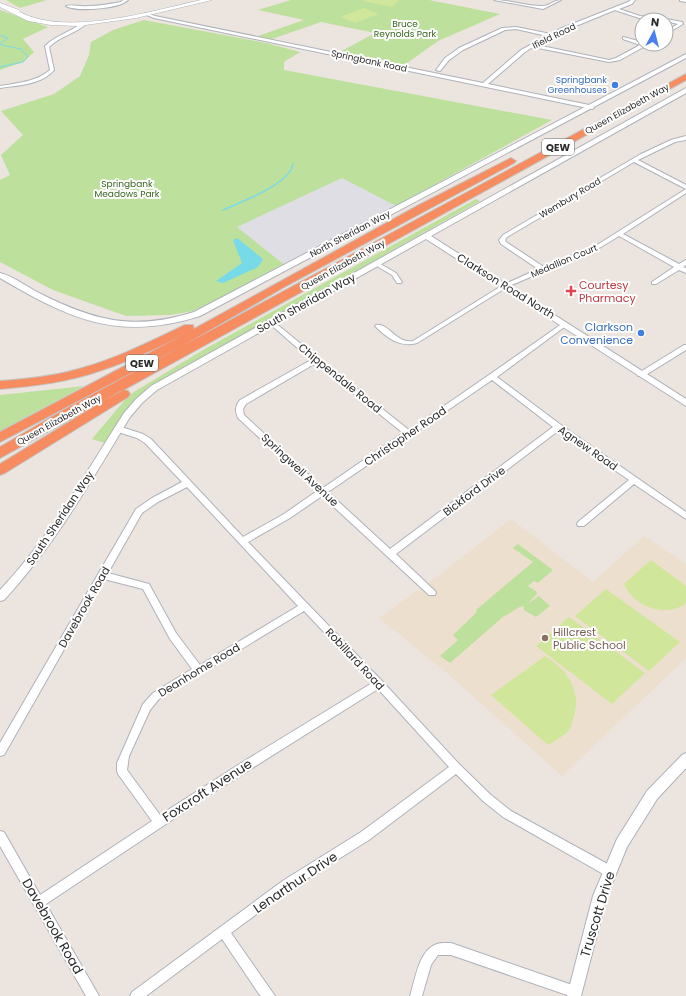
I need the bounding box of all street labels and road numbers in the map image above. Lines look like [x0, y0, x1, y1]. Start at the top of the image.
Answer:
street label: Ifield Road [530, 20, 578, 52]
street label: Springbank Road [330, 47, 408, 75]
street label: Queen Elizabeth Way [583, 81, 671, 137]
road number: QEW [542, 139, 574, 155]
street label: Wembury Road [537, 175, 603, 221]
street label: North Sheridan Way [308, 208, 392, 260]
street label: Queen Elizabeth Way [299, 237, 387, 293]
street label: Medallion Court [529, 242, 599, 280]
street label: Clarkson Road North [454, 249, 558, 323]
street label: South Sheridan Way [254, 269, 359, 337]
street label: Chippendale Road [295, 339, 385, 417]
road number: QEW [126, 355, 158, 371]
street label: Queen Elizabeth Way [15, 392, 103, 448]
street label: Christopher Road [361, 403, 449, 469]
street label: Agnew Road [555, 422, 621, 474]
street label: Springwell Avenue [258, 430, 342, 510]
street label: Bickford Drive [439, 462, 509, 520]
street label: South Sheridan Way [22, 467, 98, 568]
street label: Davebrook Road [54, 564, 114, 650]
street label: Robillard Road [322, 624, 388, 694]
street label: Deanhome Road [155, 639, 243, 701]
street label: Foxcroft Avenue [159, 754, 256, 827]
street label: Lenarthur Drive [249, 847, 341, 918]
street label: Truscott Drive [575, 869, 620, 959]
street label: Davebrook Road [17, 875, 88, 978]

